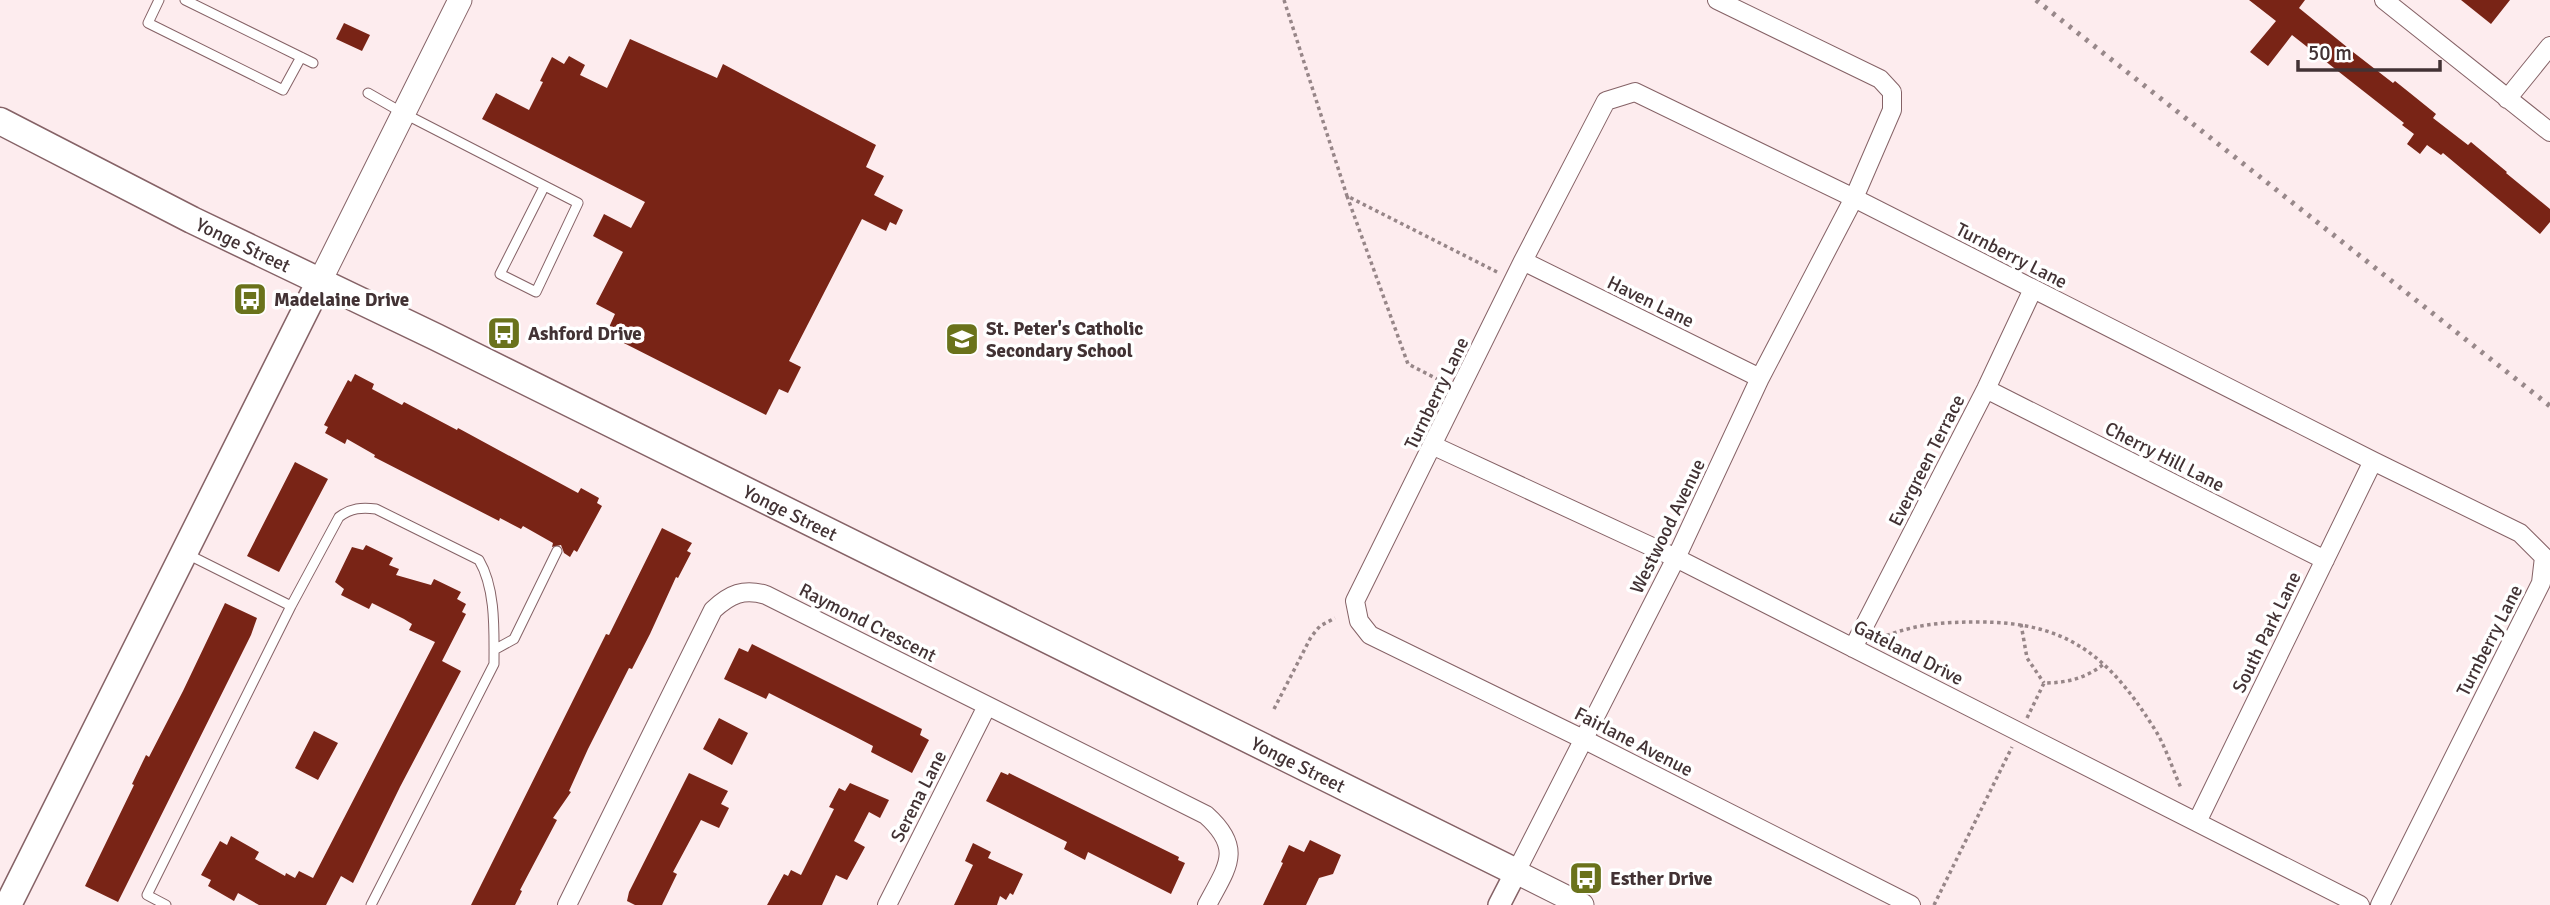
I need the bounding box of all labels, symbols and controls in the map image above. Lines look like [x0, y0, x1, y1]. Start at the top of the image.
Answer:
scale bar [2298, 28, 2440, 72]
text: 50 m [2308, 40, 2352, 66]
street label: Yonge Street [192, 213, 294, 279]
street label: Turnberry Lane [1952, 218, 2071, 294]
street label: Haven Lane [1603, 271, 1698, 333]
bus stop icon: Madelaine Drive [231, 280, 269, 318]
place label: Madelaine Drive [274, 288, 409, 312]
bus stop icon: Ashford Drive [485, 314, 523, 352]
place label: St. Peter's Catholic Secondary School [986, 317, 1143, 363]
school or university icon: St. Peter's Catholic Secondary School [943, 320, 981, 358]
place label: Ashford Drive [528, 322, 642, 346]
street label: Turnberry Lane [1399, 333, 1474, 453]
street label: Evergreen Terrace [1883, 391, 1970, 530]
street label: Cherry Hill Lane [2101, 416, 2228, 497]
street label: Westwood Avenue [1625, 455, 1711, 598]
street label: Yonge Street [739, 480, 841, 547]
street label: South Park Lane [2227, 568, 2307, 697]
street label: Raymond Crescent [795, 578, 940, 668]
street label: Turnberry Lane [2452, 581, 2528, 700]
street label: Gateland Drive [1850, 615, 1967, 691]
street label: Fairlane Avenue [1570, 702, 1697, 782]
street label: Yonge Street [1247, 732, 1349, 799]
street label: Serena Lane [886, 747, 952, 846]
bus stop icon: Esther Drive [1567, 859, 1605, 897]
place label: Esther Drive [1610, 867, 1712, 891]

